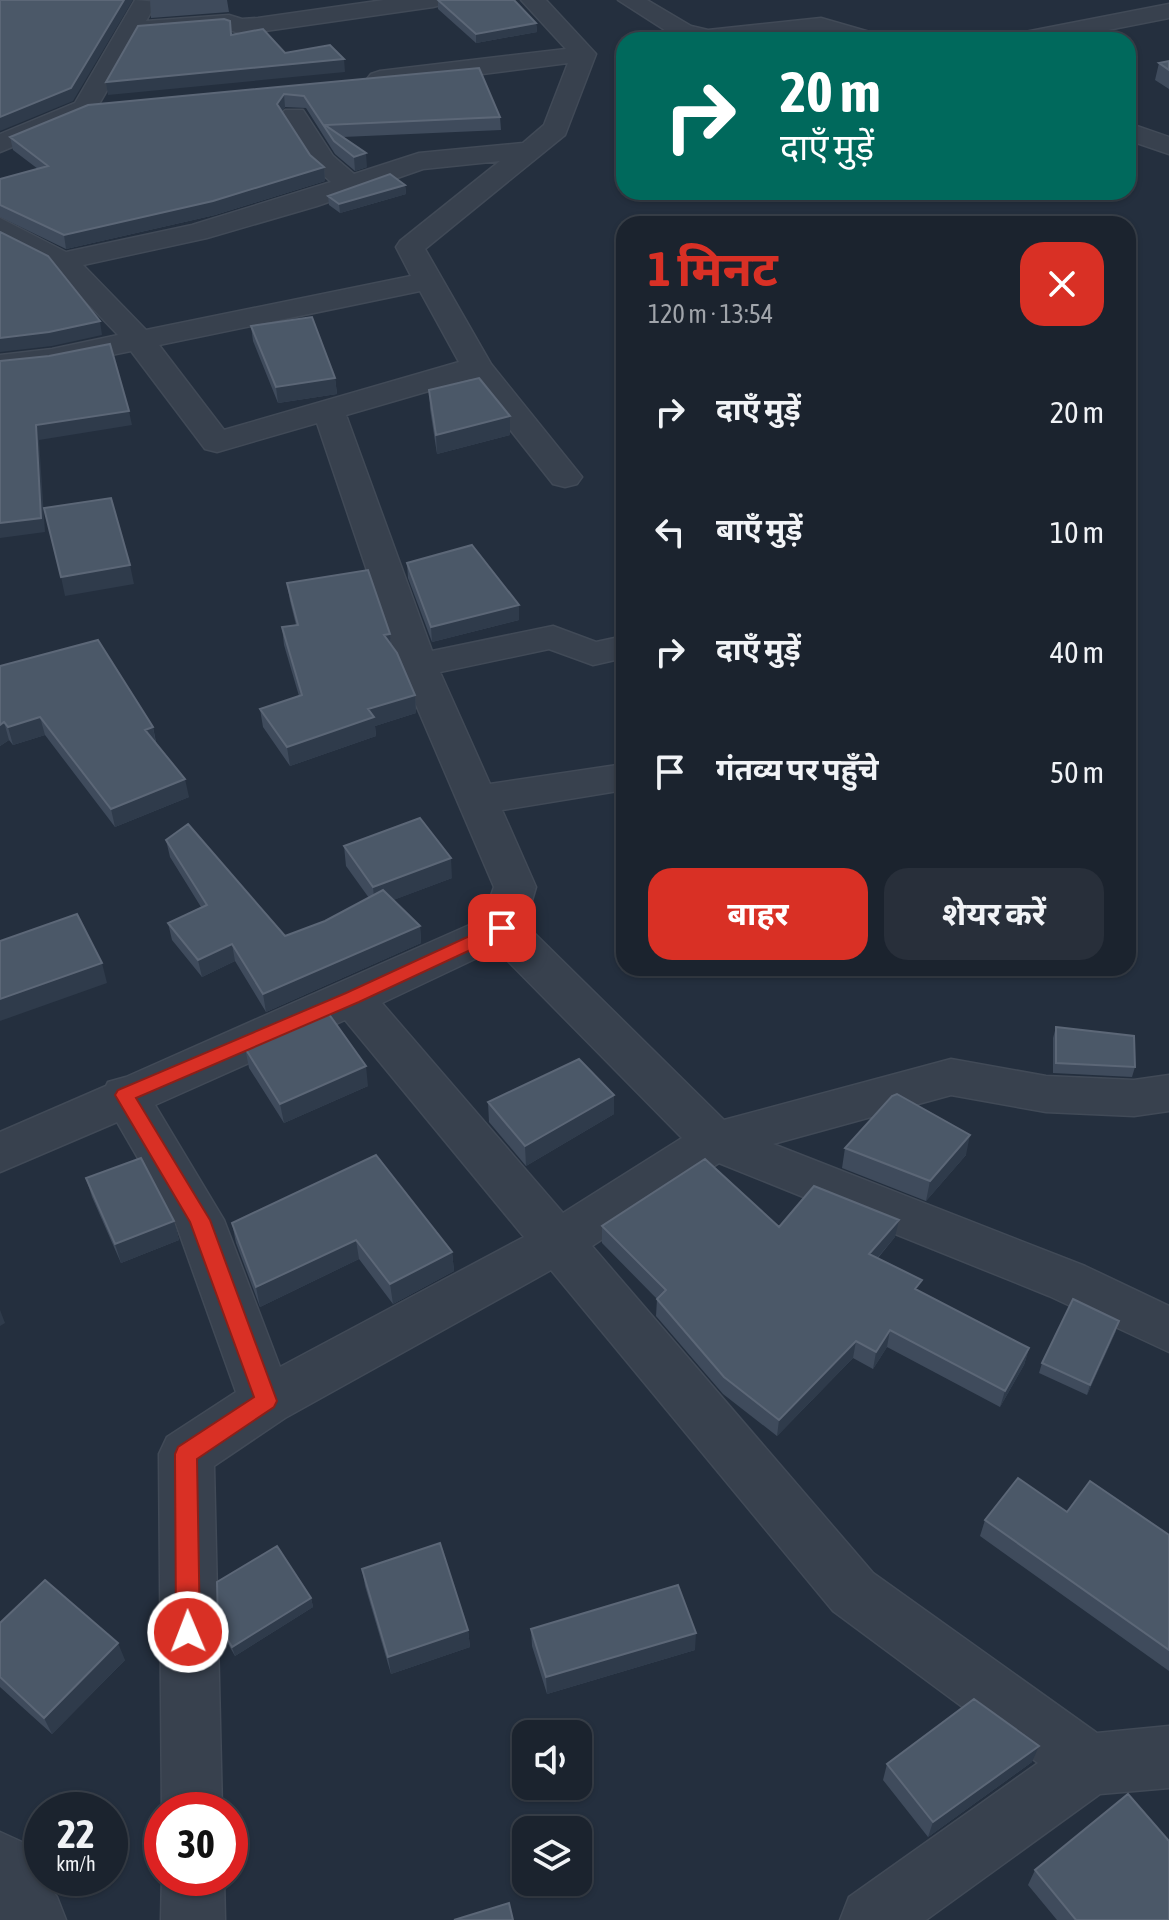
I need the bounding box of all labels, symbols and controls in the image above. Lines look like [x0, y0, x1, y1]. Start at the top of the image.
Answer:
text: 20 m [780, 60, 881, 124]
icon: right [648, 64, 752, 168]
text: दाएँ मुड़ें [780, 126, 874, 168]
text: 1 मिनट [648, 241, 778, 296]
button: close [1020, 242, 1104, 326]
text: 120 m · 13:54 [648, 299, 773, 329]
icon: right [648, 390, 692, 434]
text: दाएँ मुड़ें [716, 392, 801, 426]
text: 20 m [1050, 395, 1104, 429]
icon: left [648, 510, 692, 554]
text: बाएँ मुड़ें [716, 512, 802, 546]
text: 10 m [1050, 515, 1104, 549]
icon: right [648, 630, 692, 674]
text: दाएँ मुड़ें [716, 632, 801, 666]
text: 40 m [1050, 635, 1104, 669]
icon: arrive [648, 750, 692, 794]
text: गंतव्य पर पहुँचे [716, 752, 878, 786]
text: 50 m [1050, 755, 1104, 789]
button: बाहर [648, 868, 868, 960]
button: शेयर करें [884, 868, 1104, 960]
pin [468, 894, 536, 962]
icon: arrive [480, 906, 524, 950]
position arrow [146, 1590, 230, 1674]
map controls [512, 1720, 592, 1896]
button: sound [512, 1720, 592, 1800]
speed limit sign: 30 [144, 1792, 248, 1896]
text: 22 [57, 1811, 95, 1856]
button: layers [512, 1816, 592, 1896]
text: km/h [56, 1852, 96, 1875]

